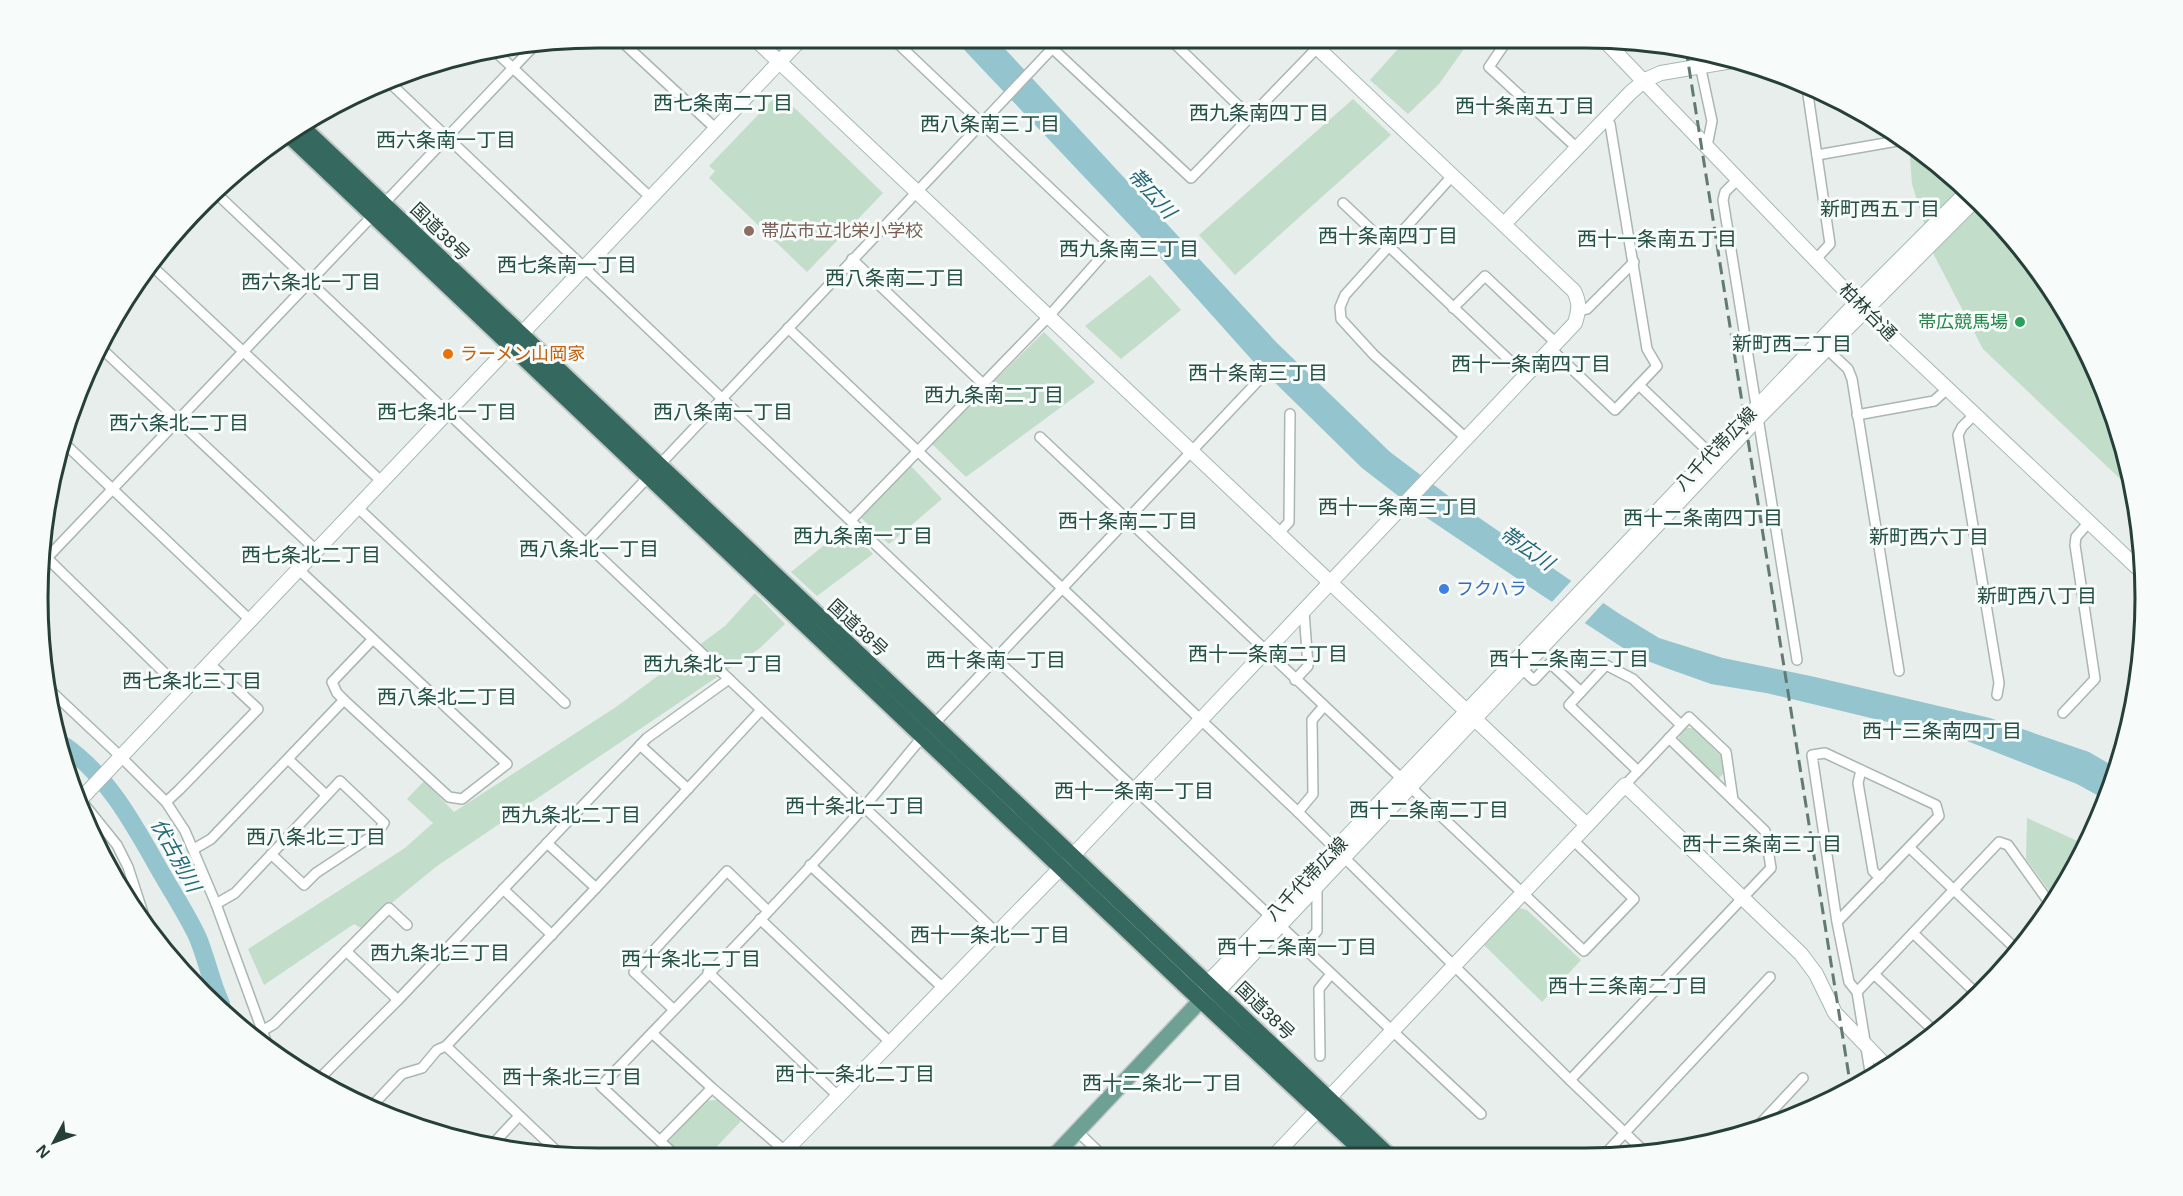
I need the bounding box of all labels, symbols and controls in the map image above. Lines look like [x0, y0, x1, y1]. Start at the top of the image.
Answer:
district label: 西七条南二丁目 [653, 92, 793, 114]
district label: 西十条南五丁目 [1455, 95, 1595, 117]
district label: 西九条南四丁目 [1189, 102, 1329, 124]
district label: 西八条南三丁目 [920, 113, 1060, 135]
district label: 西六条南一丁目 [376, 129, 516, 151]
water label: 帯広川 [1124, 163, 1182, 224]
district label: 新町西五丁目 [1820, 198, 1940, 220]
street label: 国道38号 [406, 199, 474, 265]
place label: 帯広市立北栄小学校 [761, 221, 923, 241]
marker: 帯広市立北栄小学校 [742, 224, 756, 238]
district label: 西十条南四丁目 [1318, 225, 1458, 247]
district label: 西十一条南五丁目 [1577, 228, 1737, 250]
district label: 西九条南三丁目 [1059, 238, 1199, 260]
district label: 西七条南一丁目 [497, 254, 637, 276]
district label: 西八条南二丁目 [825, 267, 965, 289]
district label: 西六条北一丁目 [241, 271, 381, 293]
street label: 柏林台通 [1835, 279, 1901, 345]
place label: 帯広競馬場 [1918, 312, 2008, 332]
marker: 帯広競馬場 [2013, 315, 2027, 329]
district label: 新町西二丁目 [1732, 333, 1852, 355]
place label: ラーメン山岡家 [460, 344, 585, 364]
marker: ラーメン山岡家 [441, 347, 455, 361]
district label: 西十一条南四丁目 [1451, 353, 1611, 375]
district label: 西十条南三丁目 [1188, 362, 1328, 384]
district label: 西九条南二丁目 [924, 384, 1064, 406]
district label: 西七条北一丁目 [377, 401, 517, 423]
district label: 西八条南一丁目 [653, 401, 793, 423]
street label: 八千代帯広線 [1671, 403, 1761, 495]
district label: 西六条北二丁目 [109, 412, 249, 434]
district label: 西十一条南三丁目 [1318, 496, 1478, 518]
district label: 西十二条南四丁目 [1623, 507, 1783, 529]
district label: 西十条南二丁目 [1058, 510, 1198, 532]
water label: 帯広川 [1496, 522, 1560, 575]
district label: 西九条南一丁目 [793, 525, 933, 547]
district label: 新町西六丁目 [1869, 526, 1989, 548]
district label: 西八条北一丁目 [519, 538, 659, 560]
district label: 西七条北二丁目 [241, 544, 381, 566]
place label: フクハラ [1456, 579, 1527, 599]
marker: フクハラ [1437, 582, 1451, 596]
district label: 新町西八丁目 [1977, 585, 2097, 607]
street label: 国道38号 [824, 595, 892, 661]
district label: 西十一条南二丁目 [1188, 643, 1348, 665]
district label: 西十二条南三丁目 [1489, 648, 1649, 670]
district label: 西十条南一丁目 [926, 649, 1066, 671]
district label: 西九条北一丁目 [643, 653, 783, 675]
district label: 西七条北三丁目 [122, 670, 262, 692]
district label: 西八条北二丁目 [377, 686, 517, 708]
district label: 西十三条南四丁目 [1862, 720, 2022, 742]
district label: 西十一条南一丁目 [1054, 780, 1214, 802]
district label: 西十条北一丁目 [785, 795, 925, 817]
district label: 西十二条南二丁目 [1349, 799, 1509, 821]
district label: 西九条北二丁目 [501, 804, 641, 826]
water label: 伏古別川 [147, 815, 206, 897]
district label: 西八条北三丁目 [246, 826, 386, 848]
street label: 八千代帯広線 [1262, 833, 1352, 925]
district label: 西十三条南三丁目 [1682, 833, 1842, 855]
district label: 西十一条北一丁目 [910, 924, 1070, 946]
district label: 西十二条南一丁目 [1217, 936, 1377, 958]
district label: 西九条北三丁目 [370, 942, 510, 964]
district label: 西十条北二丁目 [621, 948, 761, 970]
district label: 西十三条南二丁目 [1548, 975, 1708, 997]
street label: 国道38号 [1231, 978, 1299, 1044]
district label: 西十一条北二丁目 [775, 1063, 935, 1085]
district label: 西十条北三丁目 [502, 1066, 642, 1088]
district label: 西十二条北一丁目 [1082, 1072, 1242, 1094]
north arrow [24, 1112, 84, 1172]
text: N [33, 1142, 53, 1161]

